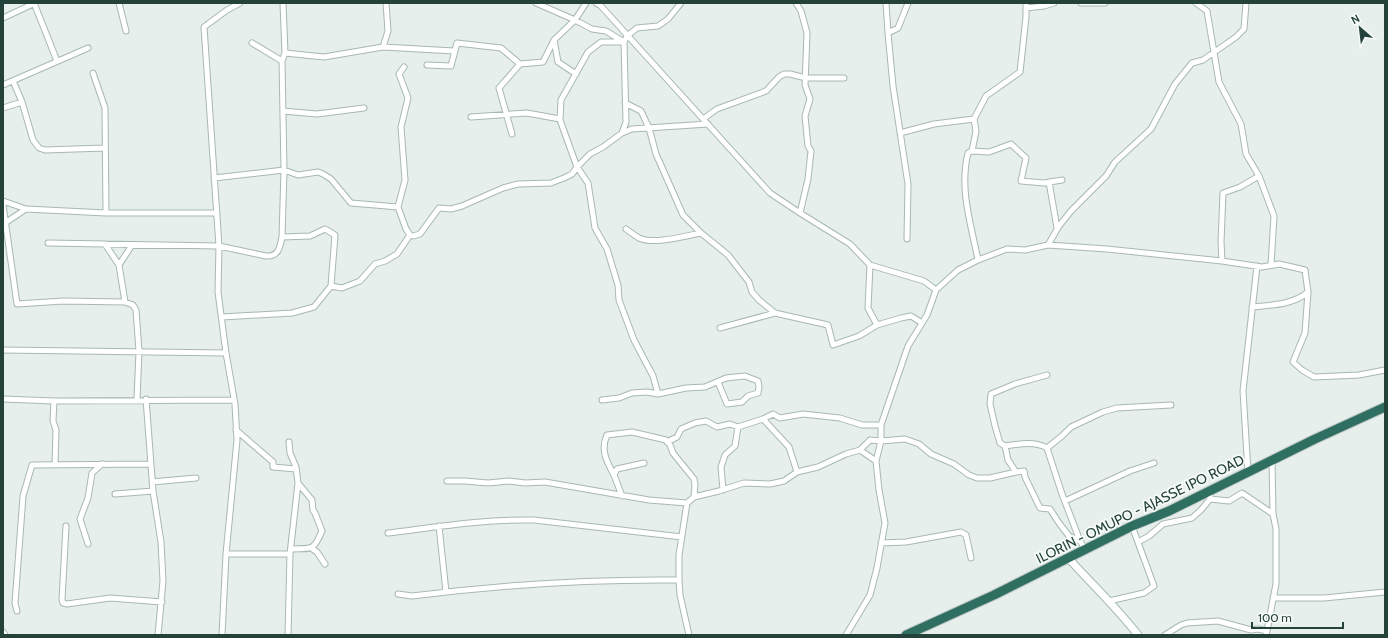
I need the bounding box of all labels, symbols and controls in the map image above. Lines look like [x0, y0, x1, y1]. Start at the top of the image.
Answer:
north arrow [1340, 8, 1380, 48]
text: N [1349, 11, 1362, 27]
street label: ILORIN - OMUPO - AJASSE IPO ROAD [1033, 451, 1247, 567]
scale bar [1252, 604, 1343, 630]
text: 100 m [1258, 610, 1292, 625]

